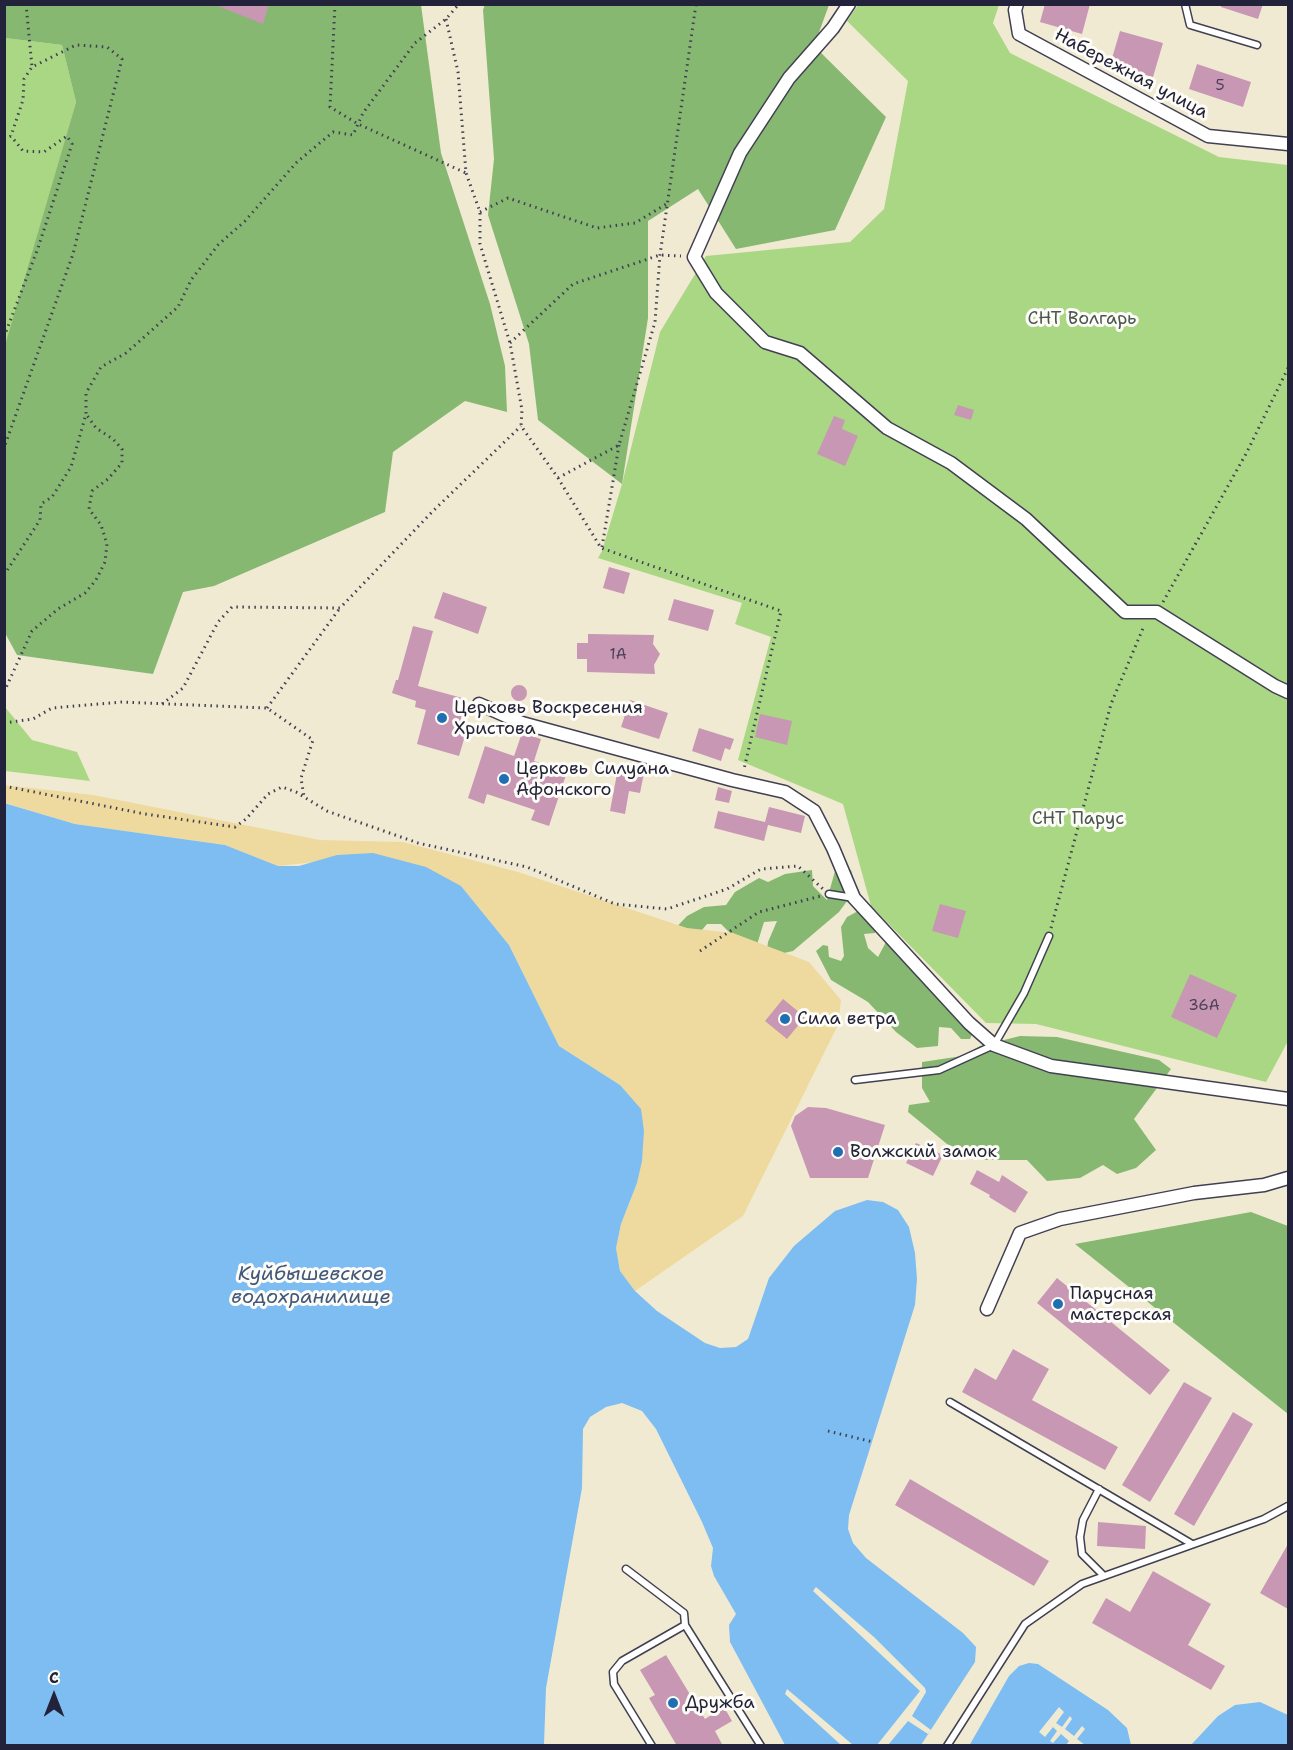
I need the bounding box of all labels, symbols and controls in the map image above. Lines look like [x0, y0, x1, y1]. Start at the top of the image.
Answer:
street label: Набережная улица [1051, 24, 1211, 124]
house number: 5 [1215, 77, 1225, 95]
park label: СНТ Волгарь [1027, 308, 1137, 330]
house number: 1А [609, 646, 627, 664]
place label: Церковь Воскресения Христова [454, 697, 643, 740]
marker: Церковь Воскресения Христова [435, 711, 449, 725]
place label: Церковь Силуана Афонского [516, 758, 669, 800]
marker: Церковь Силуана Афонского [497, 772, 511, 786]
park label: СНТ Парус [1032, 808, 1124, 830]
house number: 36А [1188, 997, 1220, 1015]
place label: Сила ветра [797, 1008, 897, 1030]
marker: Сила ветра [778, 1012, 792, 1026]
place label: Волжский замок [850, 1141, 997, 1163]
marker: Волжский замок [831, 1145, 845, 1159]
water label: Куйбышевское водохранилище [231, 1263, 391, 1310]
place label: Парусная мастерская [1070, 1283, 1172, 1326]
marker: Парусная мастерская [1051, 1297, 1065, 1311]
north arrow [24, 1666, 84, 1726]
text: С [49, 1667, 59, 1688]
place label: Дружба [685, 1692, 755, 1714]
marker: Дружба [666, 1696, 680, 1710]

